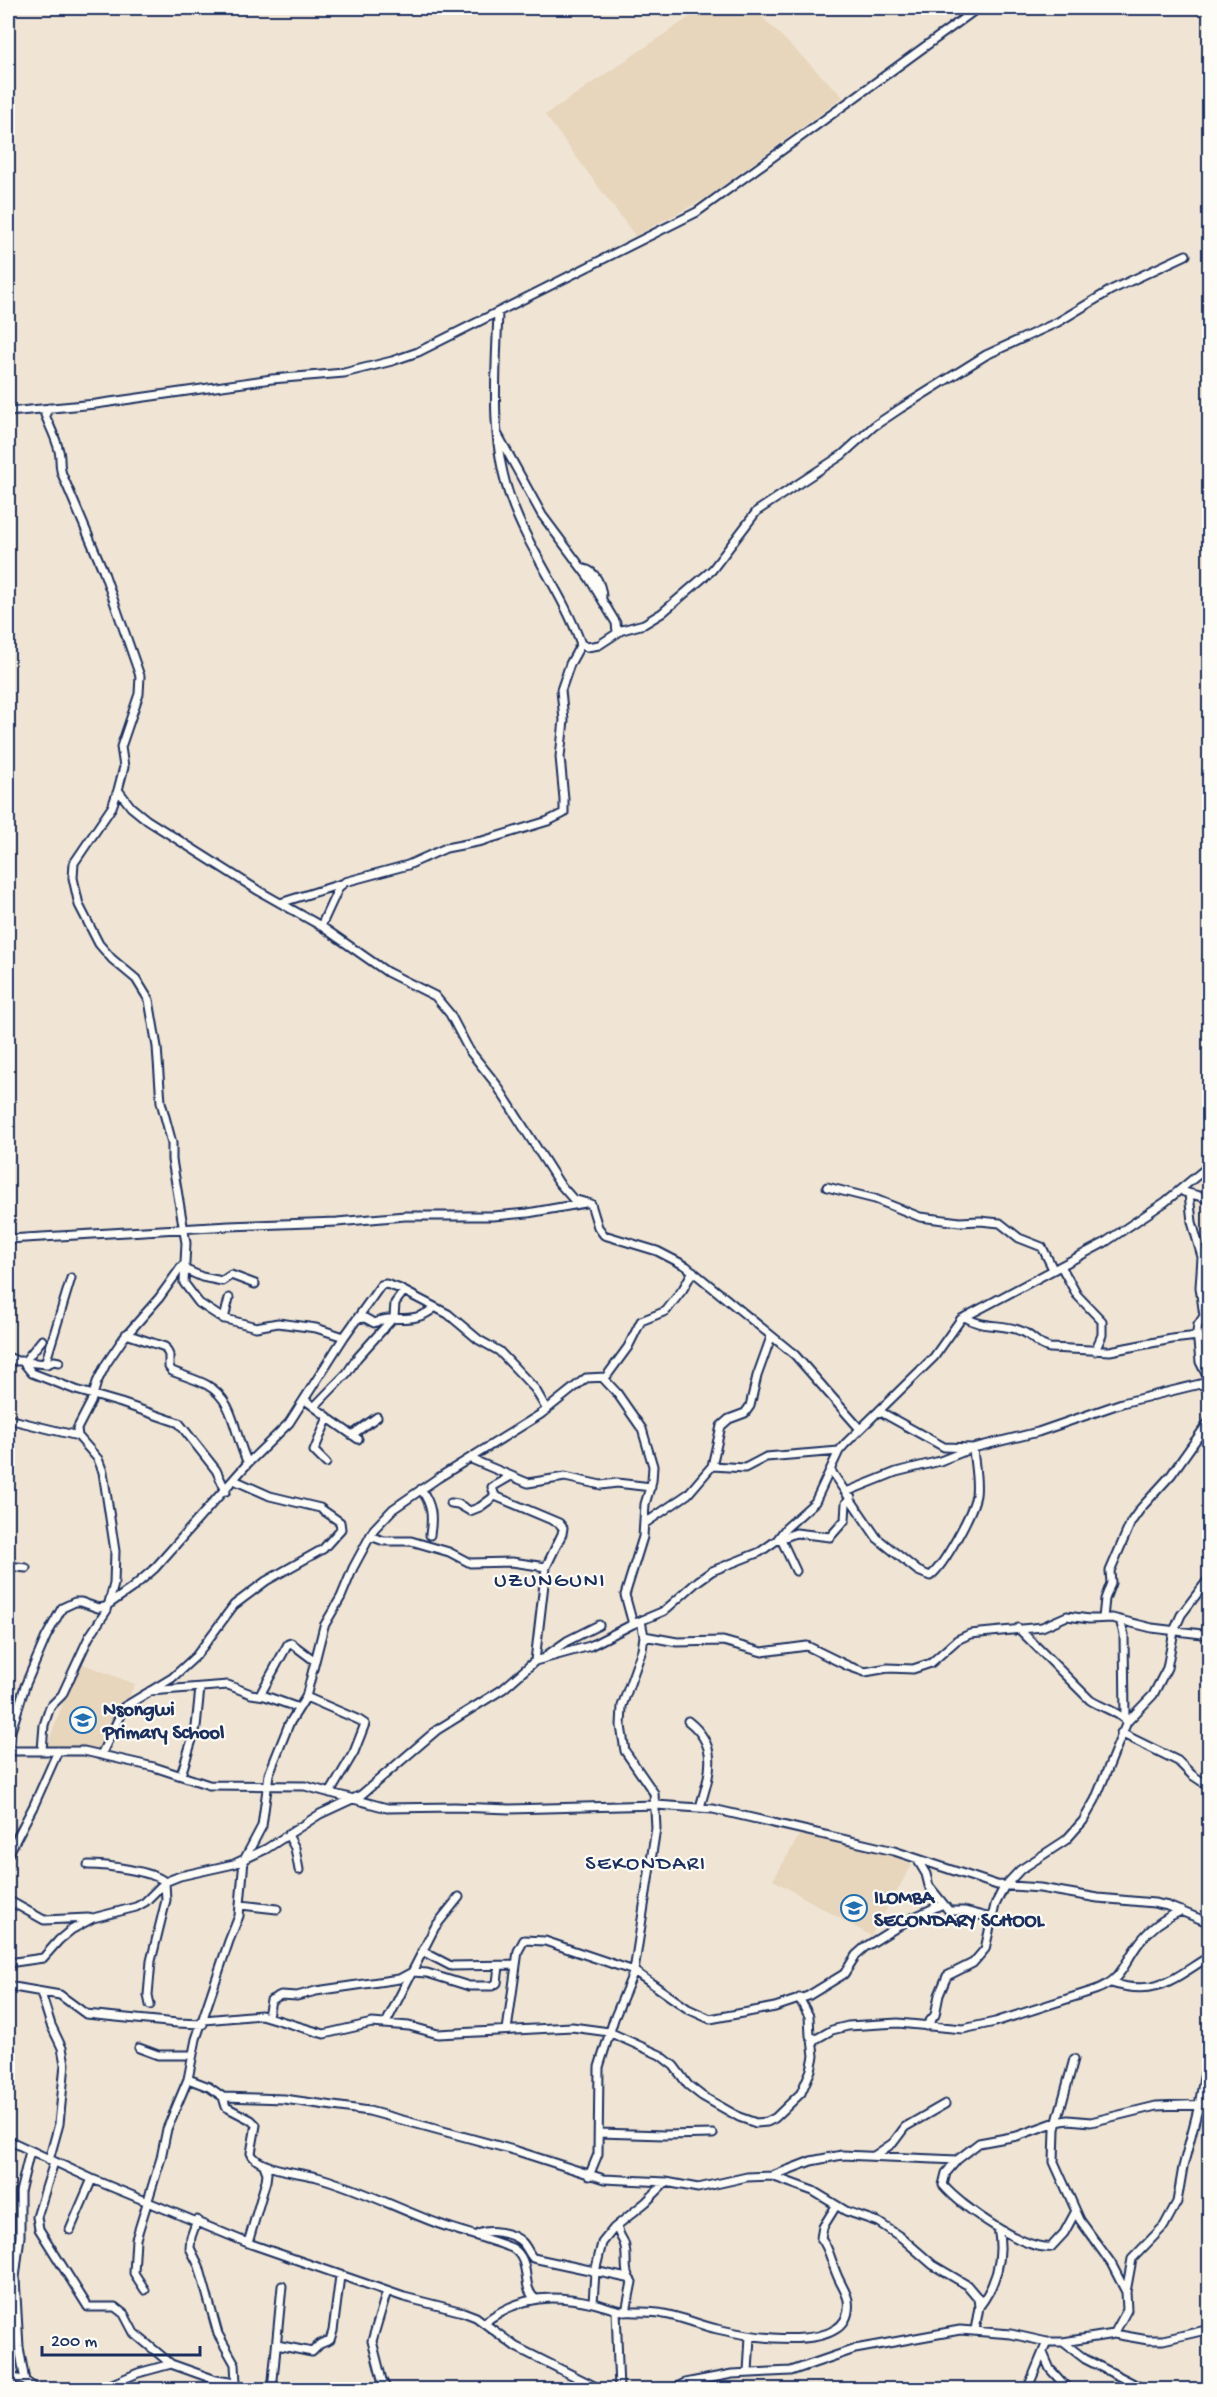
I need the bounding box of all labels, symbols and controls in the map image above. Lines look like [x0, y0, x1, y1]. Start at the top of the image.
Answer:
district label: UZUNGUNI [494, 1569, 606, 1595]
place label: Nsongwi Primary School [102, 1700, 225, 1746]
school or university icon: Nsongwi Primary School [68, 1705, 98, 1735]
district label: SEKONDARI [585, 1852, 707, 1878]
place label: ILOMBA SECONDARY SCHOOL [874, 1888, 1046, 1934]
school or university icon: ILOMBA SECONDARY SCHOOL [839, 1893, 869, 1923]
scale bar [42, 2319, 200, 2357]
text: 200 m [51, 2332, 98, 2353]

